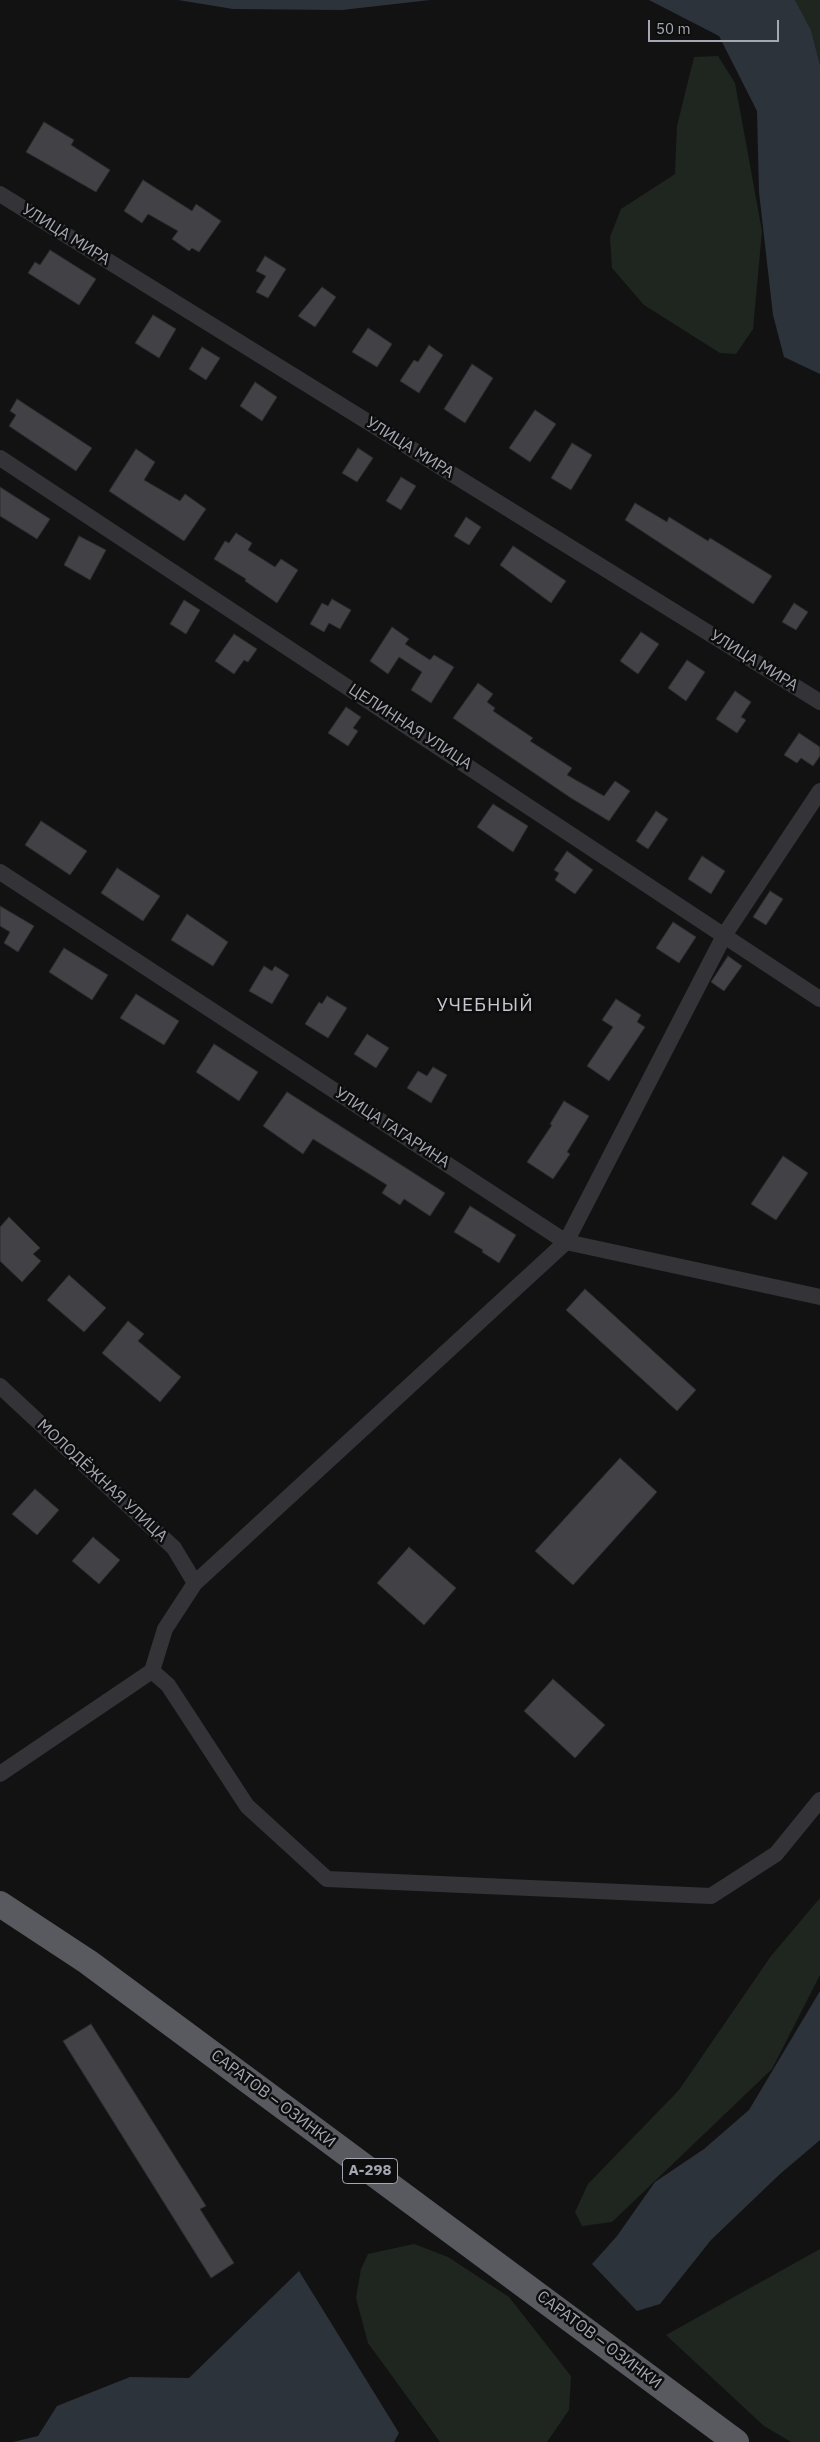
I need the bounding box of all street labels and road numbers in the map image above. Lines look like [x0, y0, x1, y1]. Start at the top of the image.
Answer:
street label: УЛИЦА МИРА [18, 200, 114, 270]
street label: УЛИЦА МИРА [362, 413, 458, 483]
street label: УЛИЦА МИРА [706, 626, 802, 696]
street label: ЦЕЛИННАЯ УЛИЦА [345, 680, 475, 774]
street label: УЛИЦА ГАГАРИНА [331, 1084, 453, 1172]
street label: МОЛОДЁЖНАЯ УЛИЦА [33, 1416, 171, 1546]
street label: САРАТОВ – ОЗИНКИ [207, 2046, 339, 2152]
road number: А-298 [342, 2158, 398, 2184]
street label: САРАТОВ – ОЗИНКИ [533, 2287, 665, 2393]

